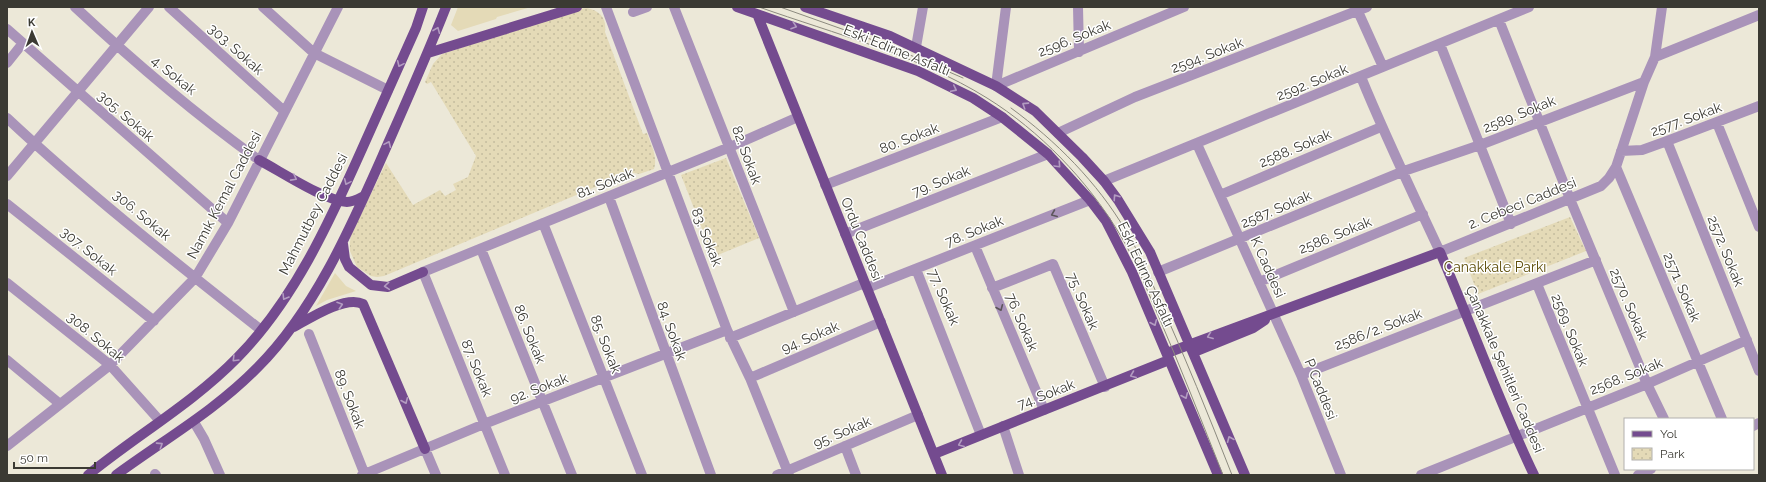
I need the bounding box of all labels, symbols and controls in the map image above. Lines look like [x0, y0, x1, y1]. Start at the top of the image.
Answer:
north arrow [12, 12, 52, 52]
text: K [28, 16, 36, 29]
street label: 2596. Sokak [1035, 16, 1113, 60]
street label: 303. Sokak [205, 20, 267, 78]
street label: Eski Edirne Asfaltı [841, 21, 953, 79]
one-way arrow [790, 22, 797, 30]
one-way arrow [433, 26, 441, 33]
street label: 2594. Sokak [1169, 34, 1246, 76]
street label: 4. Sokak [148, 52, 200, 98]
one-way arrow [397, 59, 405, 67]
street label: 2592. Sokak [1274, 60, 1351, 104]
one-way arrow [950, 84, 957, 92]
street label: 305. Sokak [95, 87, 158, 145]
street label: 2589. Sokak [1480, 92, 1558, 136]
street label: 2577. Sokak [1648, 99, 1724, 139]
one-way arrow [1023, 102, 1030, 109]
street label: 80. Sokak [877, 119, 942, 157]
street label: 82. Sokak [729, 124, 765, 187]
street label: 2588. Sokak [1256, 125, 1334, 170]
street label: Namık Kemal Caddesi [184, 128, 264, 262]
one-way arrow [383, 141, 391, 148]
street label: Mahmutbey Caddesi [275, 151, 351, 277]
one-way arrow [1054, 160, 1061, 168]
street label: 79. Sokak [910, 162, 973, 200]
street label: 81. Sokak [574, 164, 636, 202]
one-way arrow [290, 174, 297, 181]
street label: 2. Cebeci Caddesi [1466, 174, 1578, 232]
one-way arrow [344, 178, 352, 186]
street label: 306. Sokak [110, 186, 174, 244]
street label: 2587. Sokak [1238, 187, 1314, 231]
street label: Ordu Caddesi [838, 195, 886, 283]
one-way arrow [1114, 195, 1121, 202]
street label: 83. Sokak [689, 206, 726, 269]
one-way arrow [1051, 209, 1059, 217]
street label: 78. Sokak [943, 212, 1006, 250]
street label: 2586. Sokak [1296, 213, 1374, 257]
street label: 2572. Sokak [1705, 213, 1748, 289]
street label: Eski Edirne Asfaltı [1115, 219, 1177, 329]
street label: 307. Sokak [58, 223, 121, 279]
street label: K Caddesi [1247, 234, 1289, 300]
street label: 2571. Sokak [1660, 250, 1704, 325]
park label: Çanakkale Parkı [1444, 259, 1546, 275]
street label: 77. Sokak [925, 266, 963, 328]
street label: 2570. Sokak [1607, 266, 1652, 343]
street label: 75. Sokak [1064, 270, 1102, 332]
one-way arrow [383, 282, 390, 291]
street label: Çanakkale Şehitleri Caddesi [1462, 283, 1548, 455]
street label: 76. Sokak [1003, 291, 1042, 354]
street label: 2569. Sokak [1548, 291, 1592, 369]
one-way arrow [282, 293, 290, 300]
street label: 84. Sokak [654, 299, 690, 363]
one-way arrow [336, 301, 343, 310]
street label: 86. Sokak [511, 302, 549, 366]
one-way arrow [996, 304, 1004, 311]
street label: 2586/2. Sokak [1332, 305, 1425, 353]
street label: 308. Sokak [64, 308, 128, 366]
street label: 85. Sokak [588, 312, 625, 376]
street label: 94. Sokak [779, 317, 842, 356]
one-way arrow [1149, 319, 1157, 326]
one-way arrow [1207, 332, 1214, 340]
street label: 87. Sokak [458, 337, 496, 400]
one-way arrow [233, 354, 240, 362]
street label: 2568. Sokak [1587, 354, 1665, 398]
street label: P Caddesi [1301, 356, 1341, 422]
street label: 89. Sokak [331, 367, 369, 431]
street label: 92. Sokak [508, 369, 571, 406]
one-way arrow [1130, 370, 1137, 378]
street label: 74. Sokak [1015, 376, 1077, 412]
one-way arrow [1180, 393, 1188, 400]
one-way arrow [400, 397, 408, 404]
street label: 95. Sokak [811, 412, 874, 451]
legend [1624, 418, 1754, 470]
text: Yol [1660, 427, 1678, 441]
one-way arrow [1226, 436, 1234, 443]
one-way arrow [957, 439, 964, 447]
one-way arrow [156, 442, 163, 449]
scale bar [14, 444, 95, 470]
text: Park [1660, 447, 1685, 461]
text: 50 m [20, 451, 48, 465]

